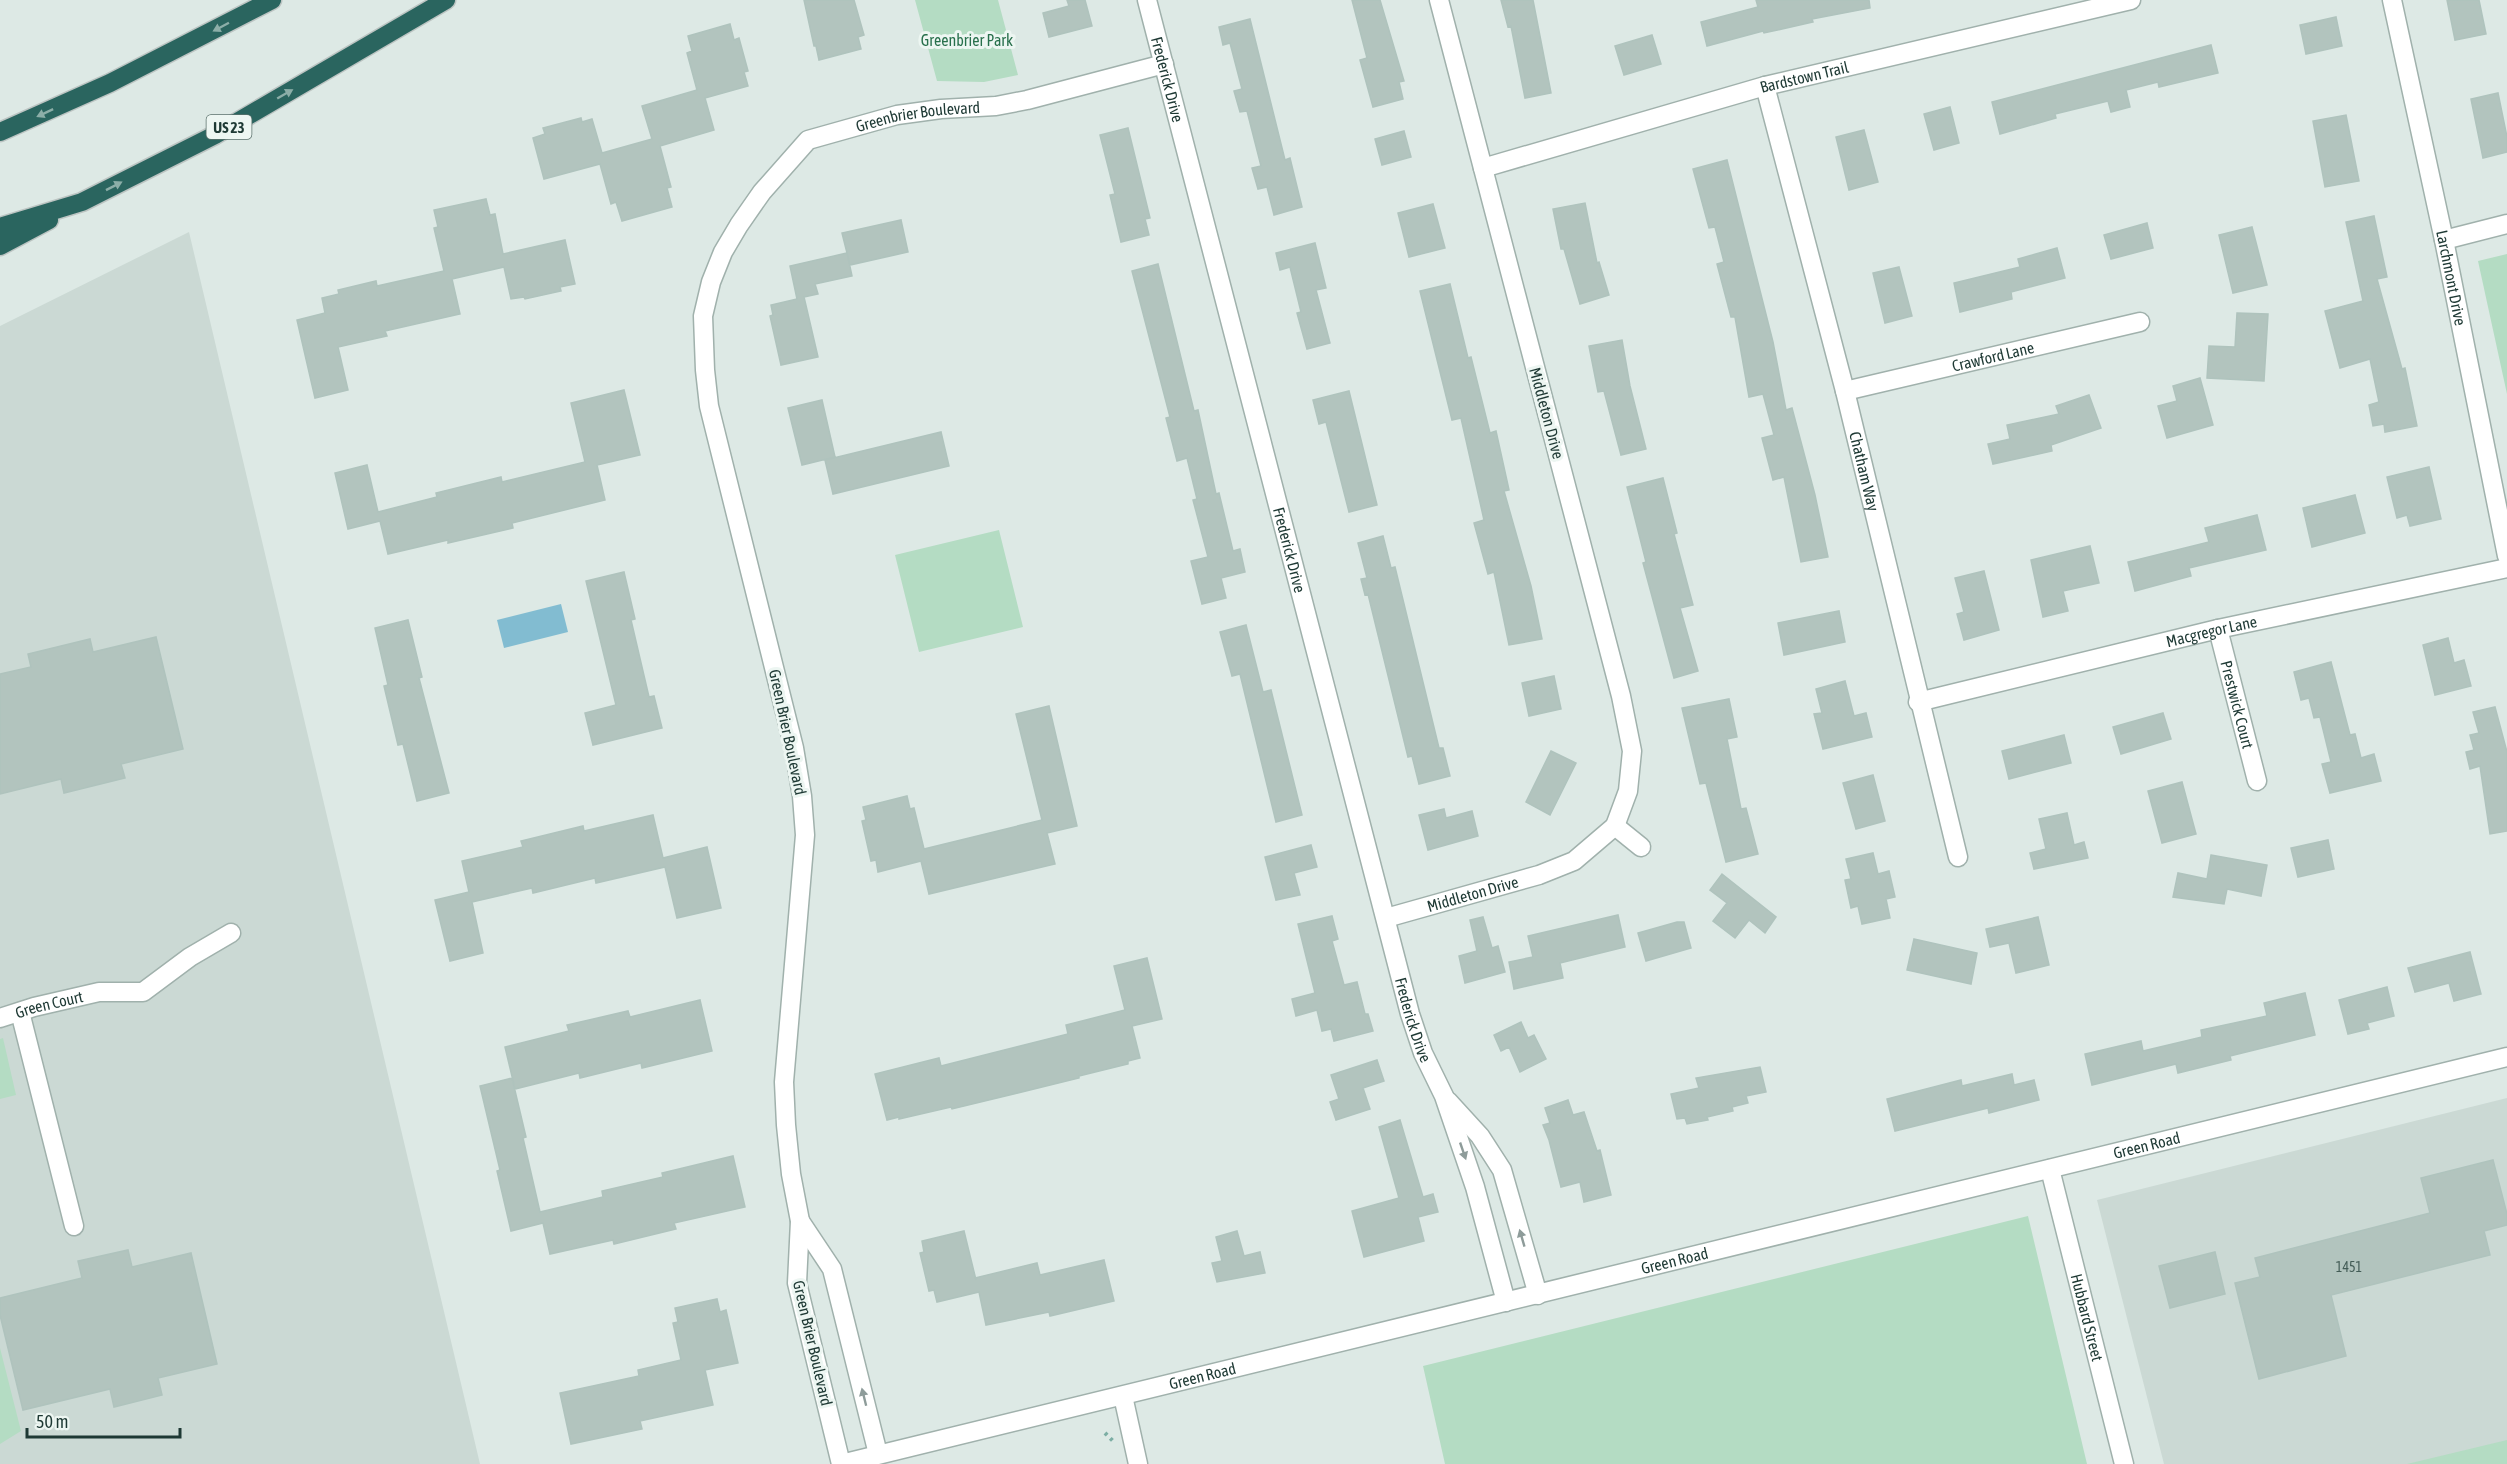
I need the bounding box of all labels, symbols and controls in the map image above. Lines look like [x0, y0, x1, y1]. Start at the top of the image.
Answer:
one-way arrow [212, 22, 229, 32]
park label: Greenbrier Park [921, 31, 1013, 49]
street label: Frederick Drive [1148, 35, 1187, 124]
street label: Bardstown Trail [1758, 58, 1851, 96]
one-way arrow [277, 89, 294, 99]
street label: Greenbrier Boulevard [854, 98, 980, 135]
one-way arrow [36, 108, 54, 118]
road number: US 23 [206, 115, 252, 139]
one-way arrow [105, 181, 122, 191]
street label: Larchmont Drive [2433, 228, 2470, 327]
street label: Crawford Lane [1950, 338, 2036, 375]
street label: Middleton Drive [1526, 365, 1568, 461]
street label: Chatham Way [1846, 430, 1883, 514]
street label: Frederick Drive [1270, 505, 1309, 594]
street label: Macgregor Lane [2164, 612, 2259, 650]
street label: Prestwick Court [2217, 659, 2257, 751]
street label: Green Brier Boulevard [766, 668, 810, 796]
street label: Middleton Drive [1425, 872, 1520, 915]
street label: Frederick Drive [1392, 976, 1435, 1065]
street label: Green Court [13, 987, 85, 1022]
street label: Green Road [2111, 1128, 2182, 1162]
one-way arrow [1459, 1142, 1469, 1160]
one-way arrow [1517, 1229, 1526, 1247]
street label: Green Road [1639, 1244, 1710, 1277]
house number: 1451 [2336, 1259, 2362, 1275]
street label: Hubbard Street [2068, 1272, 2107, 1363]
street label: Green Brier Boulevard [790, 1279, 836, 1407]
street label: Green Road [1167, 1359, 1238, 1393]
one-way arrow [858, 1388, 868, 1406]
scale bar [27, 1401, 180, 1439]
text: 50 m [36, 1411, 68, 1432]

